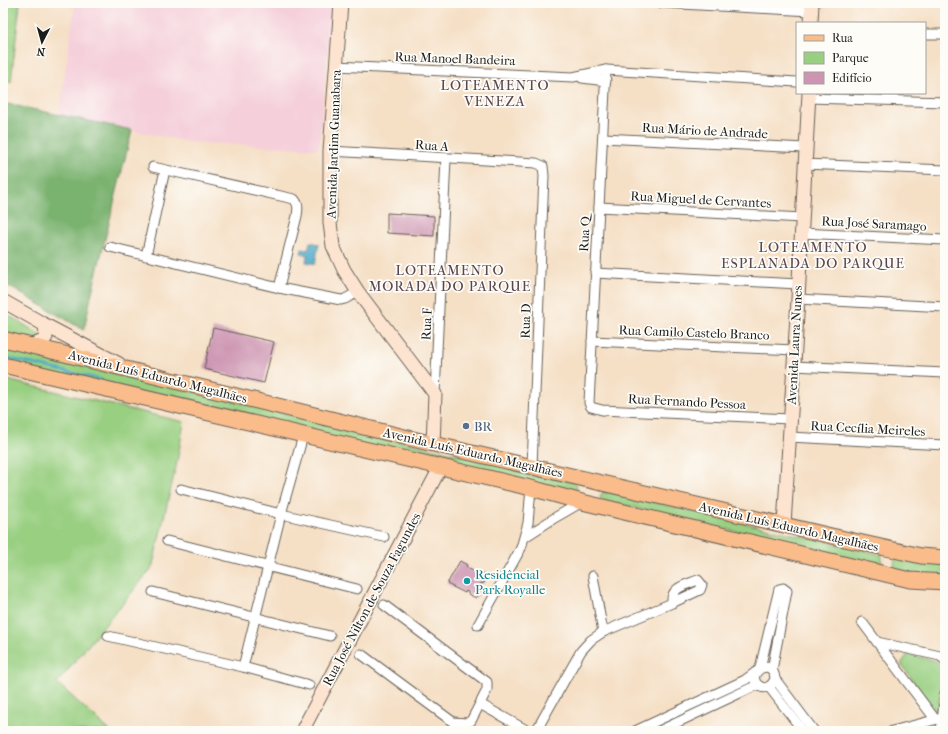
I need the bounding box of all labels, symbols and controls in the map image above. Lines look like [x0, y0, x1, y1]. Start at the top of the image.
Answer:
north arrow [22, 22, 62, 62]
legend [796, 22, 926, 94]
text: Rua [832, 31, 853, 45]
text: N [36, 44, 46, 58]
street label: Rua Manoel Bandeira [394, 49, 517, 68]
text: Parque [832, 51, 869, 65]
street label: Avenida Jardim Guanabara [323, 68, 344, 220]
text: Edifício [832, 71, 872, 85]
district label: LOTEAMENTO VENEZA [440, 77, 550, 110]
street label: Rua Mário de Andrade [642, 120, 769, 141]
street label: Rua A [415, 137, 450, 154]
street label: Rua Miguel de Cervantes [630, 188, 772, 211]
street label: Rua Q [576, 212, 593, 252]
street label: Rua José Saramago [821, 213, 927, 234]
district label: LOTEAMENTO ESPLANADA DO PARQUE [721, 239, 905, 272]
district label: LOTEAMENTO MORADA DO PARQUE [369, 262, 531, 295]
street label: Avenida Laura Nunes [784, 285, 805, 406]
street label: Rua D [517, 303, 534, 339]
street label: Rua F [418, 307, 435, 341]
street label: Rua Camilo Castelo Branco [618, 322, 770, 343]
street label: Avenida Luís Eduardo Magalhães [66, 347, 249, 406]
street label: Rua Fernando Pessoa [628, 391, 747, 412]
street label: Rua Cecília Meireles [810, 418, 926, 439]
place label: BR [474, 419, 492, 434]
marker: BR [461, 421, 471, 431]
street label: Avenida Luís Eduardo Magalhães [381, 424, 564, 481]
street label: Avenida Luís Eduardo Magalhães [697, 498, 880, 555]
street label: Rua José Nilton de Souza Fagundes [319, 510, 424, 688]
place label: Residêncial Park Royalle [475, 567, 546, 597]
marker: Residêncial Park Royalle [462, 576, 472, 586]

